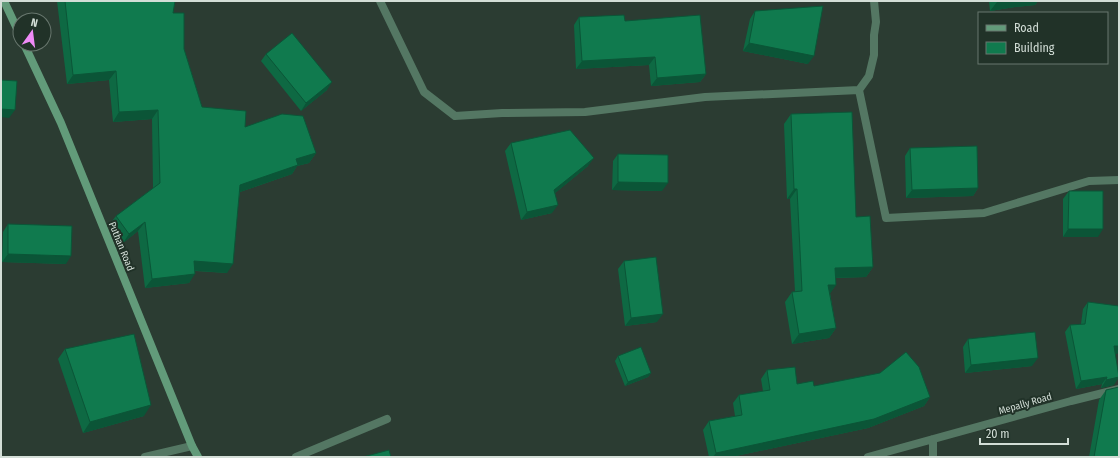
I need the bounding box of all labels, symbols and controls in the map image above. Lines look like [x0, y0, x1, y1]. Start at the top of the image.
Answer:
north arrow [12, 12, 52, 52]
legend [978, 12, 1108, 64]
text: N [30, 16, 39, 30]
text: Road [1014, 21, 1039, 35]
text: Building [1014, 41, 1055, 55]
street label: Puthan Road [106, 220, 136, 273]
street label: Mepally Road [997, 391, 1053, 417]
scale bar [980, 420, 1068, 446]
text: 20 m [986, 427, 1010, 441]

